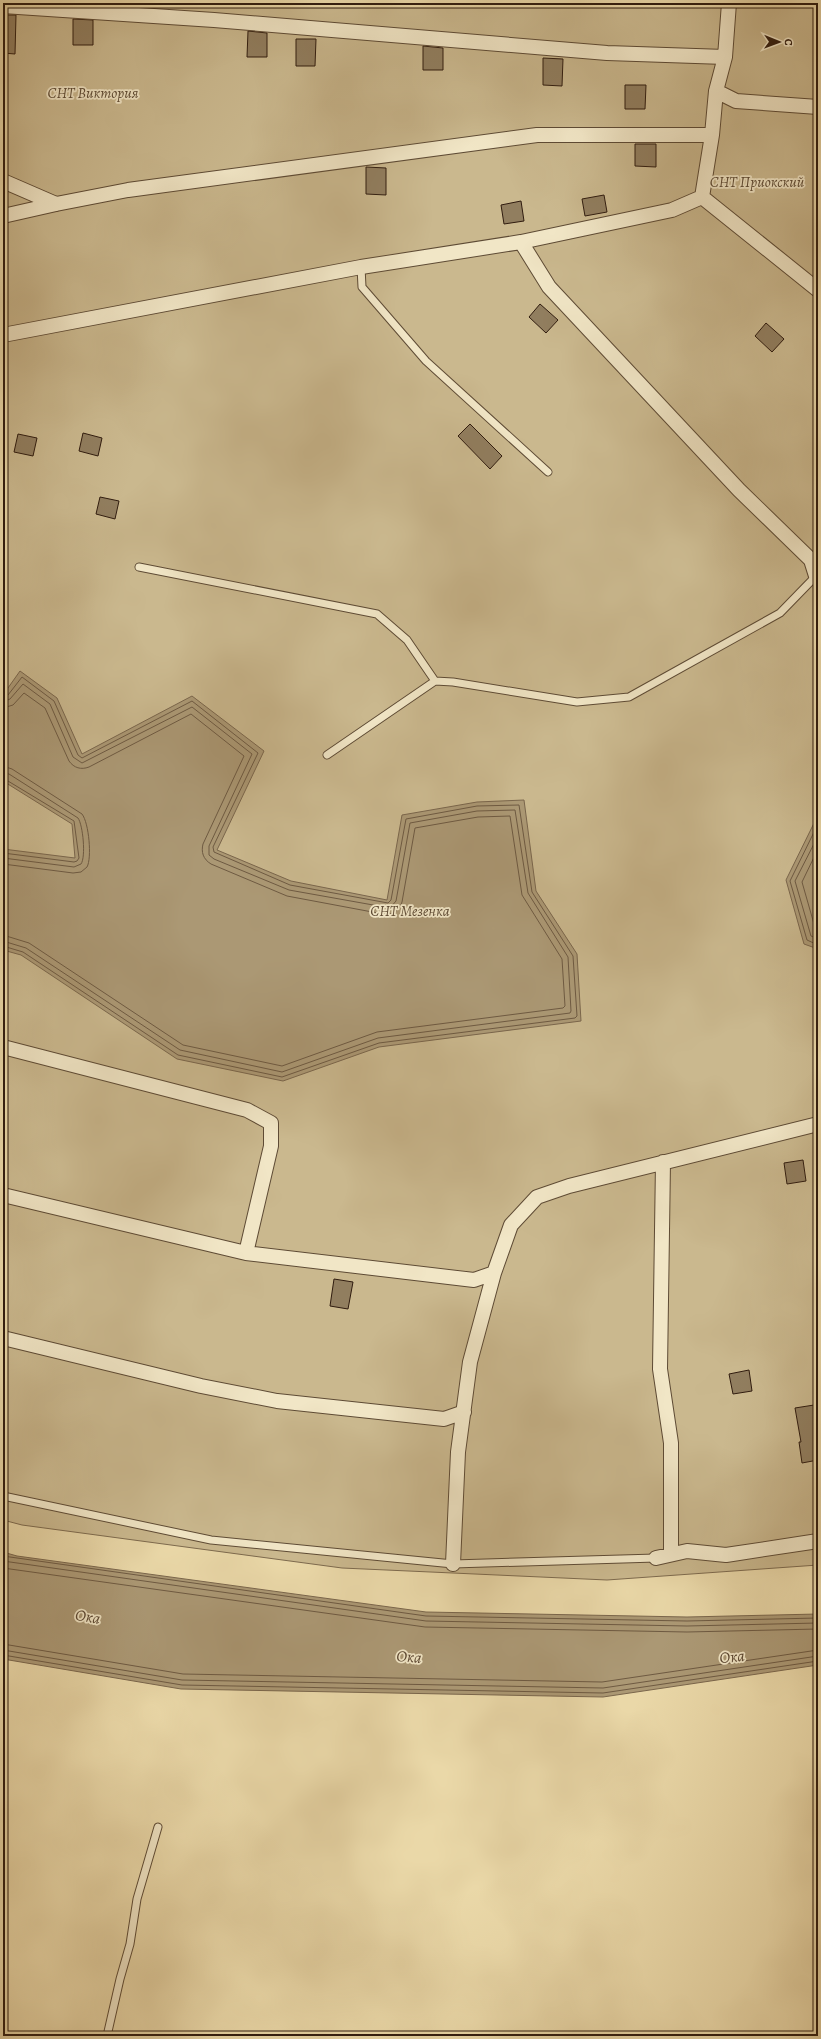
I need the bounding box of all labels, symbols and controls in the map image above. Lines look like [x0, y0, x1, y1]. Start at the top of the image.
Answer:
north arrow [759, 22, 799, 62]
text: С [781, 39, 796, 46]
park label: СНТ Виктория [47, 83, 139, 103]
park label: СНТ Приокский [710, 172, 805, 192]
park label: СНТ Мезенка [370, 901, 450, 921]
water label: Ока [73, 1604, 102, 1630]
water label: Ока [395, 1645, 422, 1669]
water label: Ока [718, 1645, 746, 1669]

